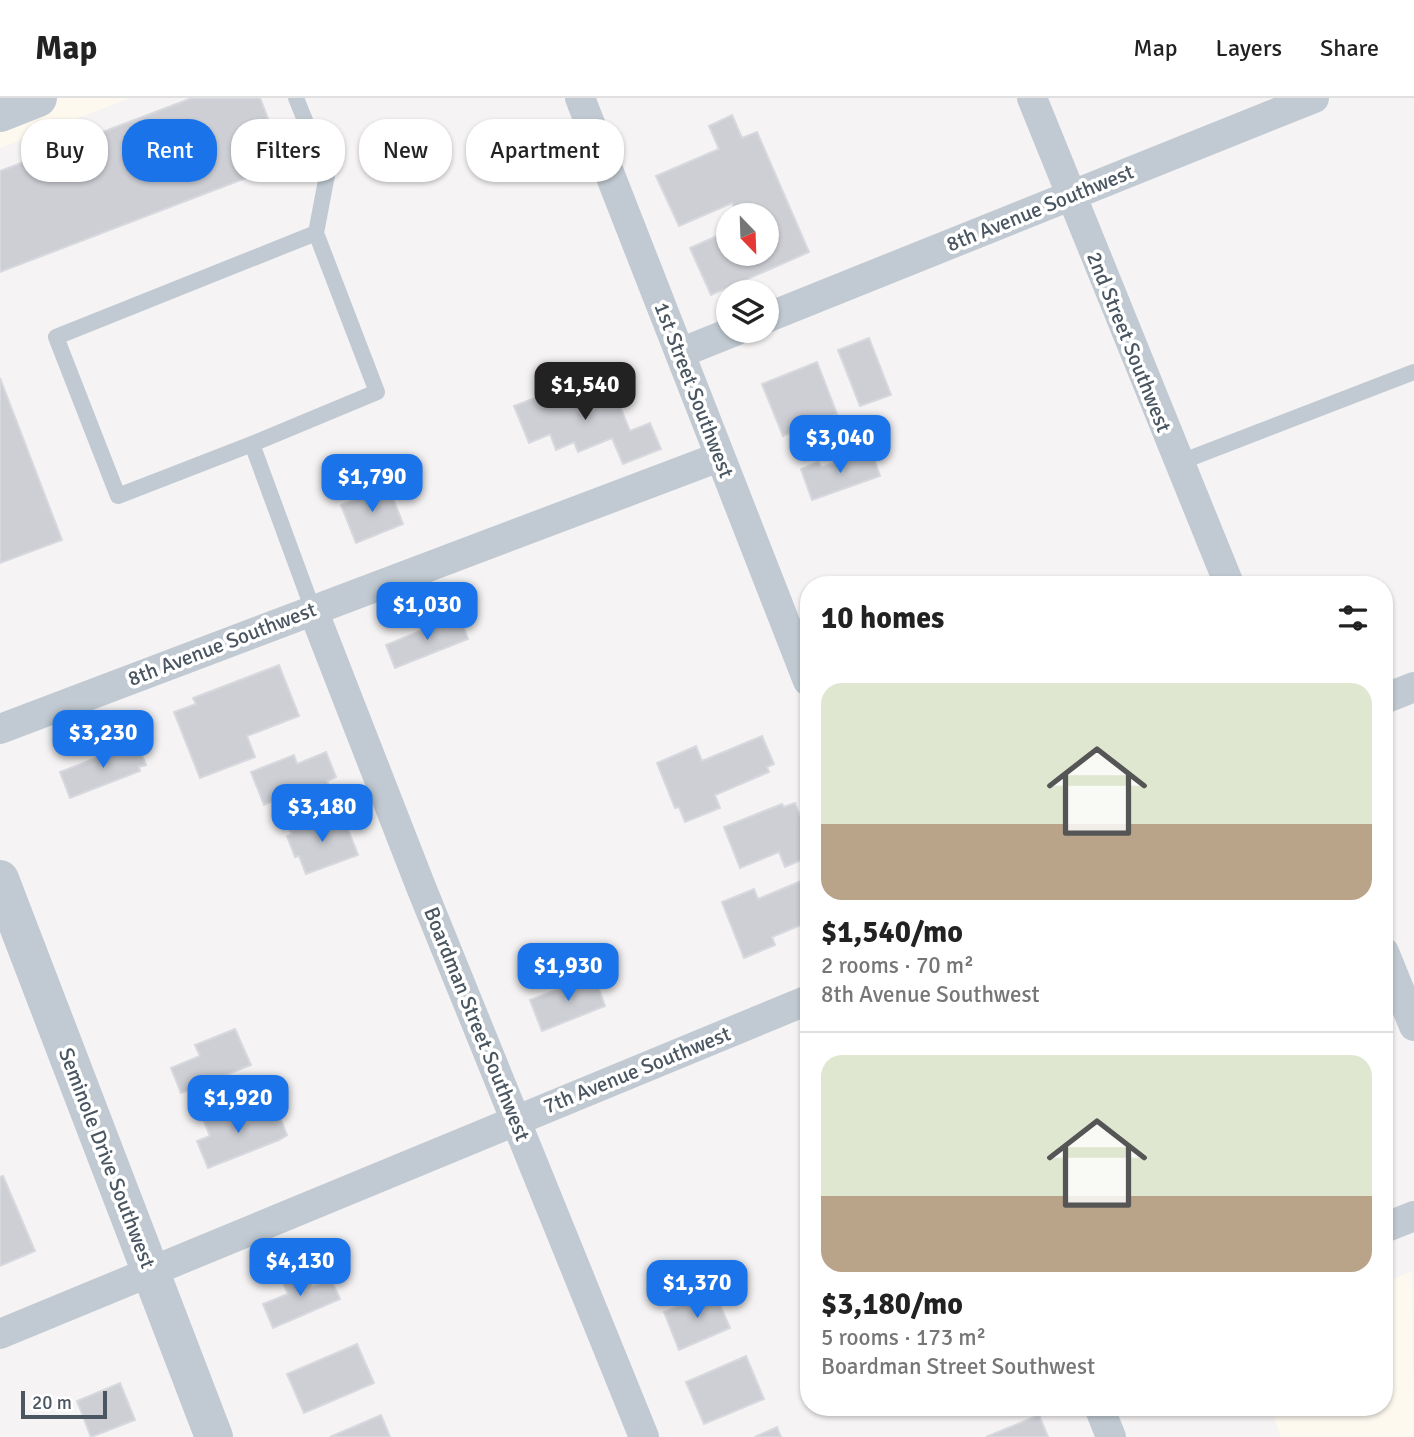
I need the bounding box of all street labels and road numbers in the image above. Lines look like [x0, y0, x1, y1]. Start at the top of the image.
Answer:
street label: 8th Avenue Southwest [943, 159, 1137, 257]
street label: 2nd Street Southwest [1081, 248, 1177, 436]
street label: 1st Street Southwest [648, 298, 740, 482]
street label: 8th Avenue Southwest [124, 596, 320, 692]
street label: Boardman Street Southwest [418, 903, 536, 1145]
street label: 7th Avenue Southwest [540, 1021, 734, 1119]
street label: Seminole Drive Southwest [53, 1044, 161, 1272]

